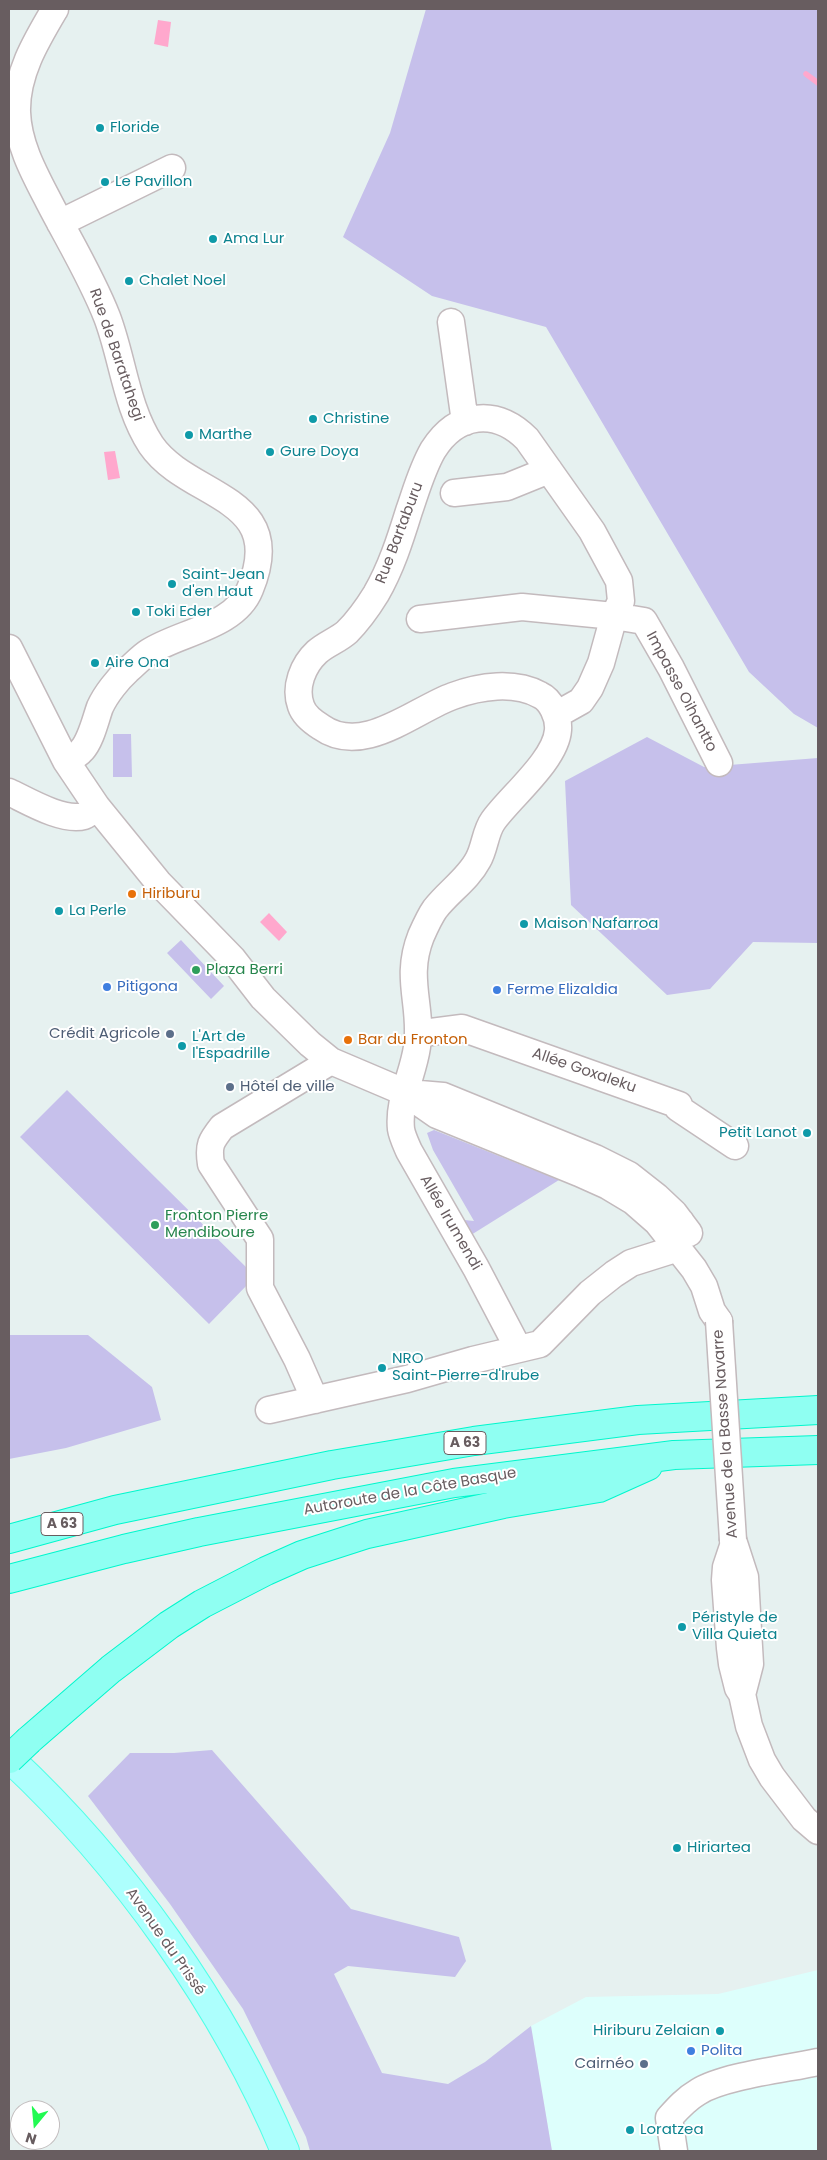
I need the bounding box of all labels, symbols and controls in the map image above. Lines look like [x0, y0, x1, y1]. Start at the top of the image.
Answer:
place label: Floride [110, 119, 160, 137]
marker: Floride [94, 122, 106, 134]
place label: Le Pavillon [115, 173, 192, 191]
marker: Le Pavillon [99, 176, 111, 188]
place label: Ama Lur [223, 230, 284, 248]
marker: Ama Lur [207, 233, 219, 245]
place label: Chalet Noel [139, 272, 226, 290]
marker: Chalet Noel [123, 275, 135, 287]
street label: Rue de Baratahegi [85, 286, 147, 424]
place label: Christine [323, 410, 389, 428]
marker: Christine [307, 413, 319, 425]
place label: Marthe [199, 426, 252, 444]
marker: Marthe [183, 429, 195, 441]
place label: Gure Doya [280, 443, 359, 461]
marker: Gure Doya [264, 446, 276, 458]
street label: Rue Bartaburu [372, 480, 428, 586]
place label: Saint-Jean d'en Haut [182, 566, 265, 601]
marker: Saint-Jean d'en Haut [166, 578, 178, 590]
place label: Toki Eder [146, 603, 212, 621]
marker: Toki Eder [130, 606, 142, 618]
street label: Impasse Oihantto [642, 629, 720, 755]
place label: Aire Ona [105, 654, 169, 672]
marker: Aire Ona [89, 657, 101, 669]
place label: Hiriburu [142, 885, 200, 903]
marker: Hiriburu [126, 888, 138, 900]
place label: La Perle [69, 902, 126, 920]
marker: La Perle [53, 905, 65, 917]
place label: Maison Nafarroa [534, 915, 658, 933]
marker: Maison Nafarroa [518, 918, 530, 930]
place label: Plaza Berri [206, 961, 283, 979]
marker: Plaza Berri [190, 964, 202, 976]
place label: Pitigona [117, 978, 178, 996]
marker: Pitigona [101, 981, 113, 993]
place label: Ferme Elizaldia [507, 981, 618, 999]
marker: Ferme Elizaldia [491, 984, 503, 996]
place label: Crédit Agricole [49, 1025, 160, 1043]
marker: Crédit Agricole [164, 1028, 176, 1040]
place label: L'Art de l'Espadrille [192, 1028, 270, 1063]
place label: Bar du Fronton [358, 1031, 468, 1049]
marker: Bar du Fronton [342, 1034, 354, 1046]
marker: L'Art de l'Espadrille [176, 1040, 188, 1052]
street label: Allée Goxaleku [530, 1045, 638, 1097]
place label: Hôtel de ville [240, 1078, 335, 1096]
marker: Hôtel de ville [224, 1081, 236, 1093]
place label: Petit Lanot [719, 1124, 797, 1142]
marker: Petit Lanot [801, 1127, 813, 1139]
street label: Allée Irumendi [415, 1172, 485, 1274]
place label: Fronton Pierre Mendiboure [165, 1207, 268, 1242]
marker: Fronton Pierre Mendiboure [149, 1219, 161, 1231]
street label: Avenue de la Basse Navarre [710, 1329, 742, 1539]
place label: NRO Saint-Pierre-d'Irube [392, 1350, 539, 1385]
marker: NRO Saint-Pierre-d'Irube [376, 1362, 388, 1374]
road number: A 63 [444, 1432, 486, 1455]
street label: Autoroute de la Côte Basque [302, 1464, 518, 1520]
road number: A 63 [41, 1512, 83, 1536]
place label: Péristyle de Villa Quieta [692, 1609, 777, 1644]
marker: Péristyle de Villa Quieta [676, 1621, 688, 1633]
place label: Hiriartea [687, 1839, 751, 1857]
marker: Hiriartea [671, 1842, 683, 1854]
street label: Avenue du Prissé [121, 1885, 209, 1999]
place label: Hiriburu Zelaian [593, 2022, 710, 2040]
marker: Hiriburu Zelaian [714, 2025, 726, 2037]
place label: Polita [701, 2042, 742, 2060]
marker: Polita [685, 2045, 697, 2057]
place label: Cairnéo [574, 2055, 634, 2073]
marker: Cairnéo [638, 2058, 650, 2070]
north arrow [10, 2100, 60, 2150]
place label: Loratzea [640, 2121, 704, 2139]
marker: Loratzea [624, 2124, 636, 2136]
text: N [23, 2127, 39, 2149]

